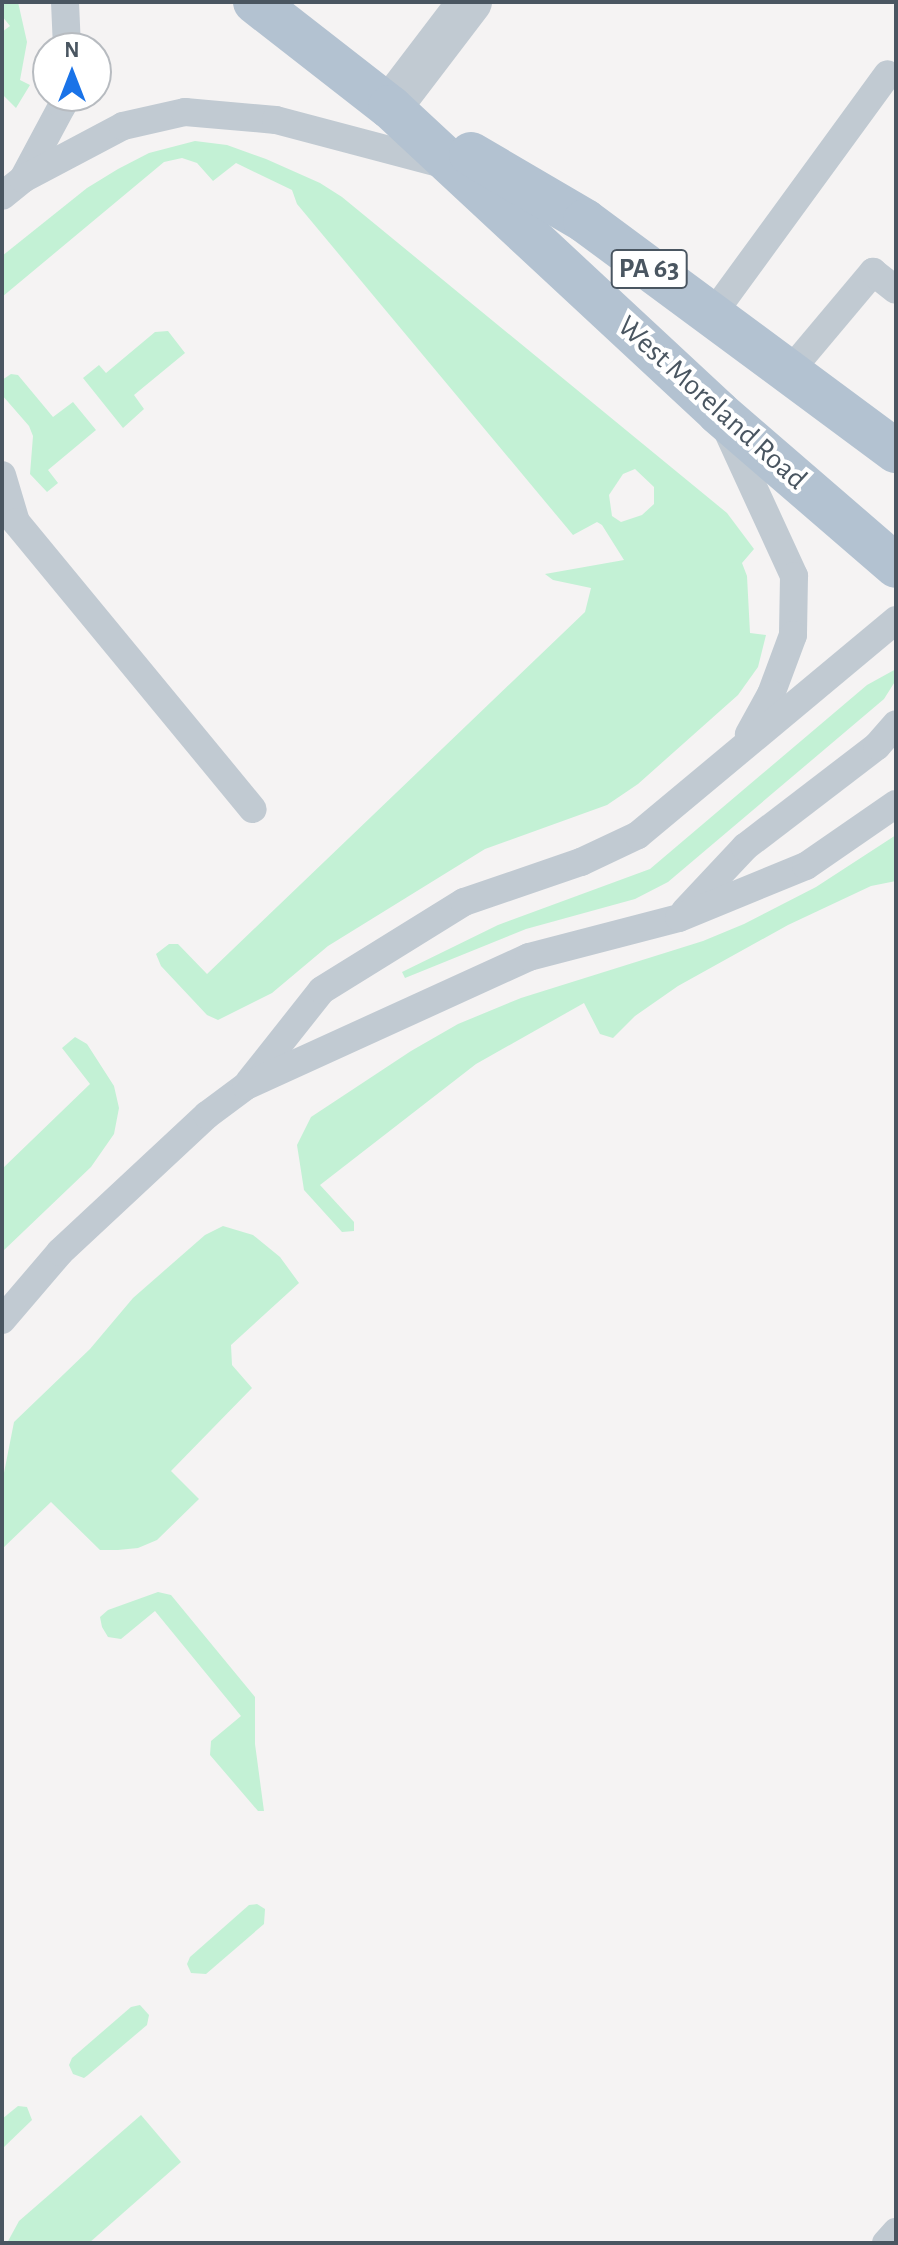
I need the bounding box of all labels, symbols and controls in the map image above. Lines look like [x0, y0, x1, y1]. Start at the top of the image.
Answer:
north arrow [32, 32, 112, 112]
text: N [64, 39, 80, 61]
road number: PA 63 [609, 245, 689, 293]
street label: West Moreland Road [610, 308, 814, 498]

